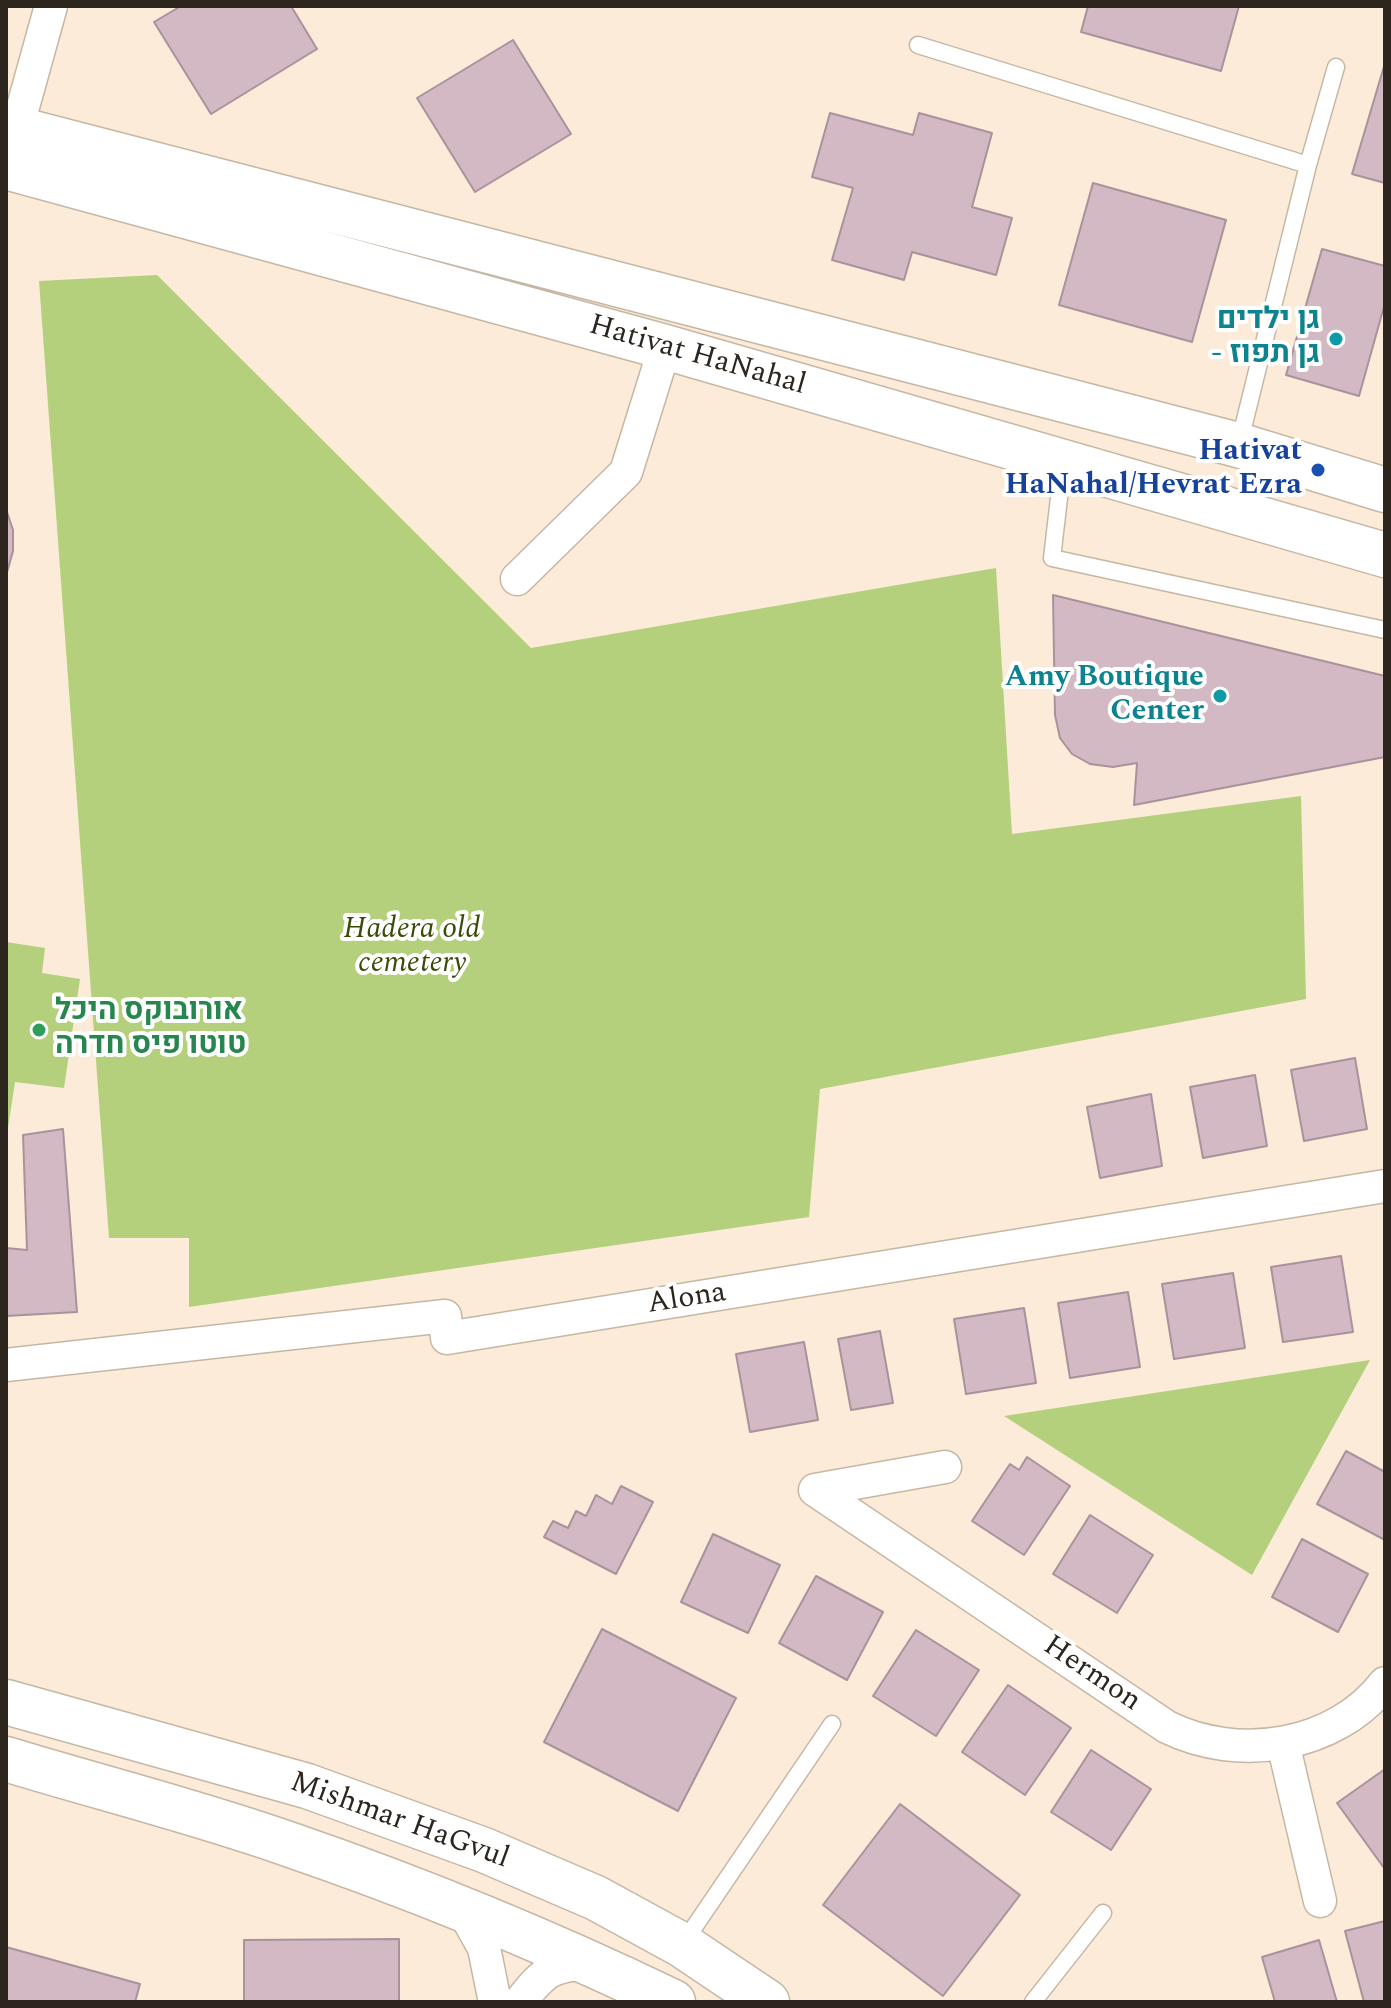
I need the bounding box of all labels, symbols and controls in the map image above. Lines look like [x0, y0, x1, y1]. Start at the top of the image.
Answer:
place label: גן ילדים - גן תפוז [1211, 304, 1320, 374]
street label: Hativat HaNahal [584, 309, 810, 405]
marker: גן ילדים - גן תפוז [1327, 330, 1345, 348]
place label: Hativat HaNahal/Hevrat Ezra [1005, 435, 1302, 506]
marker: Hativat HaNahal/Hevrat Ezra [1309, 461, 1327, 479]
place label: Amy Boutique Center [1005, 661, 1204, 732]
marker: Amy Boutique Center [1211, 687, 1229, 705]
park label: Hadera old cemetery [344, 913, 480, 984]
place label: אורובוקס היכל טוטו פיס חדרה [55, 995, 246, 1066]
marker: אורובוקס היכל טוטו פיס חדרה [30, 1021, 48, 1039]
street label: Alona [645, 1276, 729, 1324]
street label: Hermon [1035, 1629, 1147, 1721]
street label: Mishmar HaGvul [285, 1766, 513, 1878]

